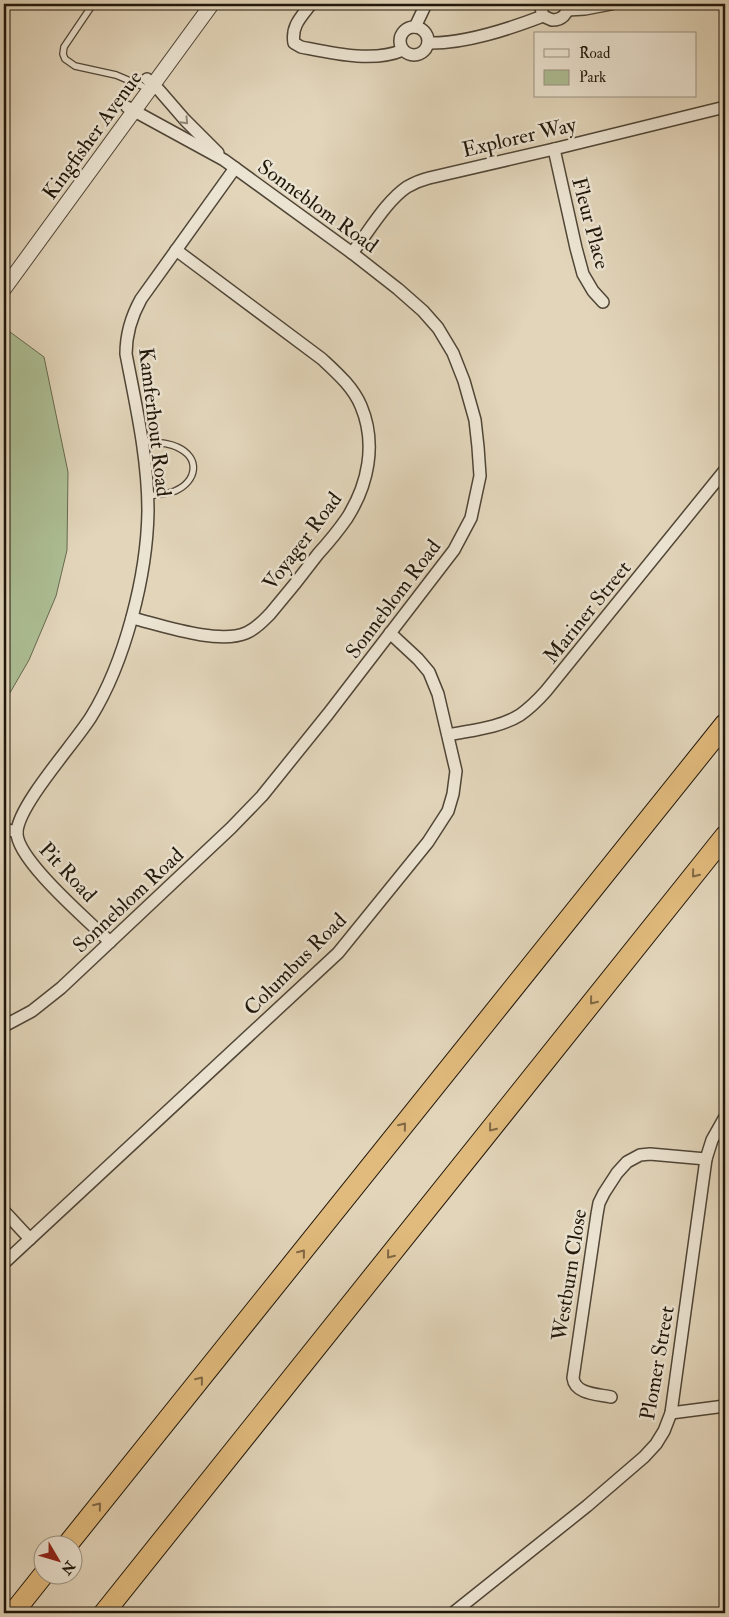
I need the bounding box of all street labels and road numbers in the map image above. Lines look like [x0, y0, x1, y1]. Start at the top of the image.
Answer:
street label: Kingfisher Avenue [37, 65, 148, 205]
street label: Explorer Way [459, 111, 580, 164]
street label: Sonneblom Road [252, 154, 384, 260]
street label: Fleur Place [565, 174, 616, 272]
street label: Kamferhout Road [132, 346, 177, 499]
street label: Voyager Road [257, 486, 349, 596]
street label: Sonneblom Road [340, 534, 447, 664]
street label: Mariner Street [538, 555, 637, 669]
street label: Pit Road [33, 837, 103, 909]
street label: Sonneblom Road [67, 841, 190, 959]
street label: Columbus Road [238, 907, 353, 1021]
street label: Westburn Close [546, 1207, 593, 1344]
street label: Plomer Street [634, 1304, 681, 1422]

